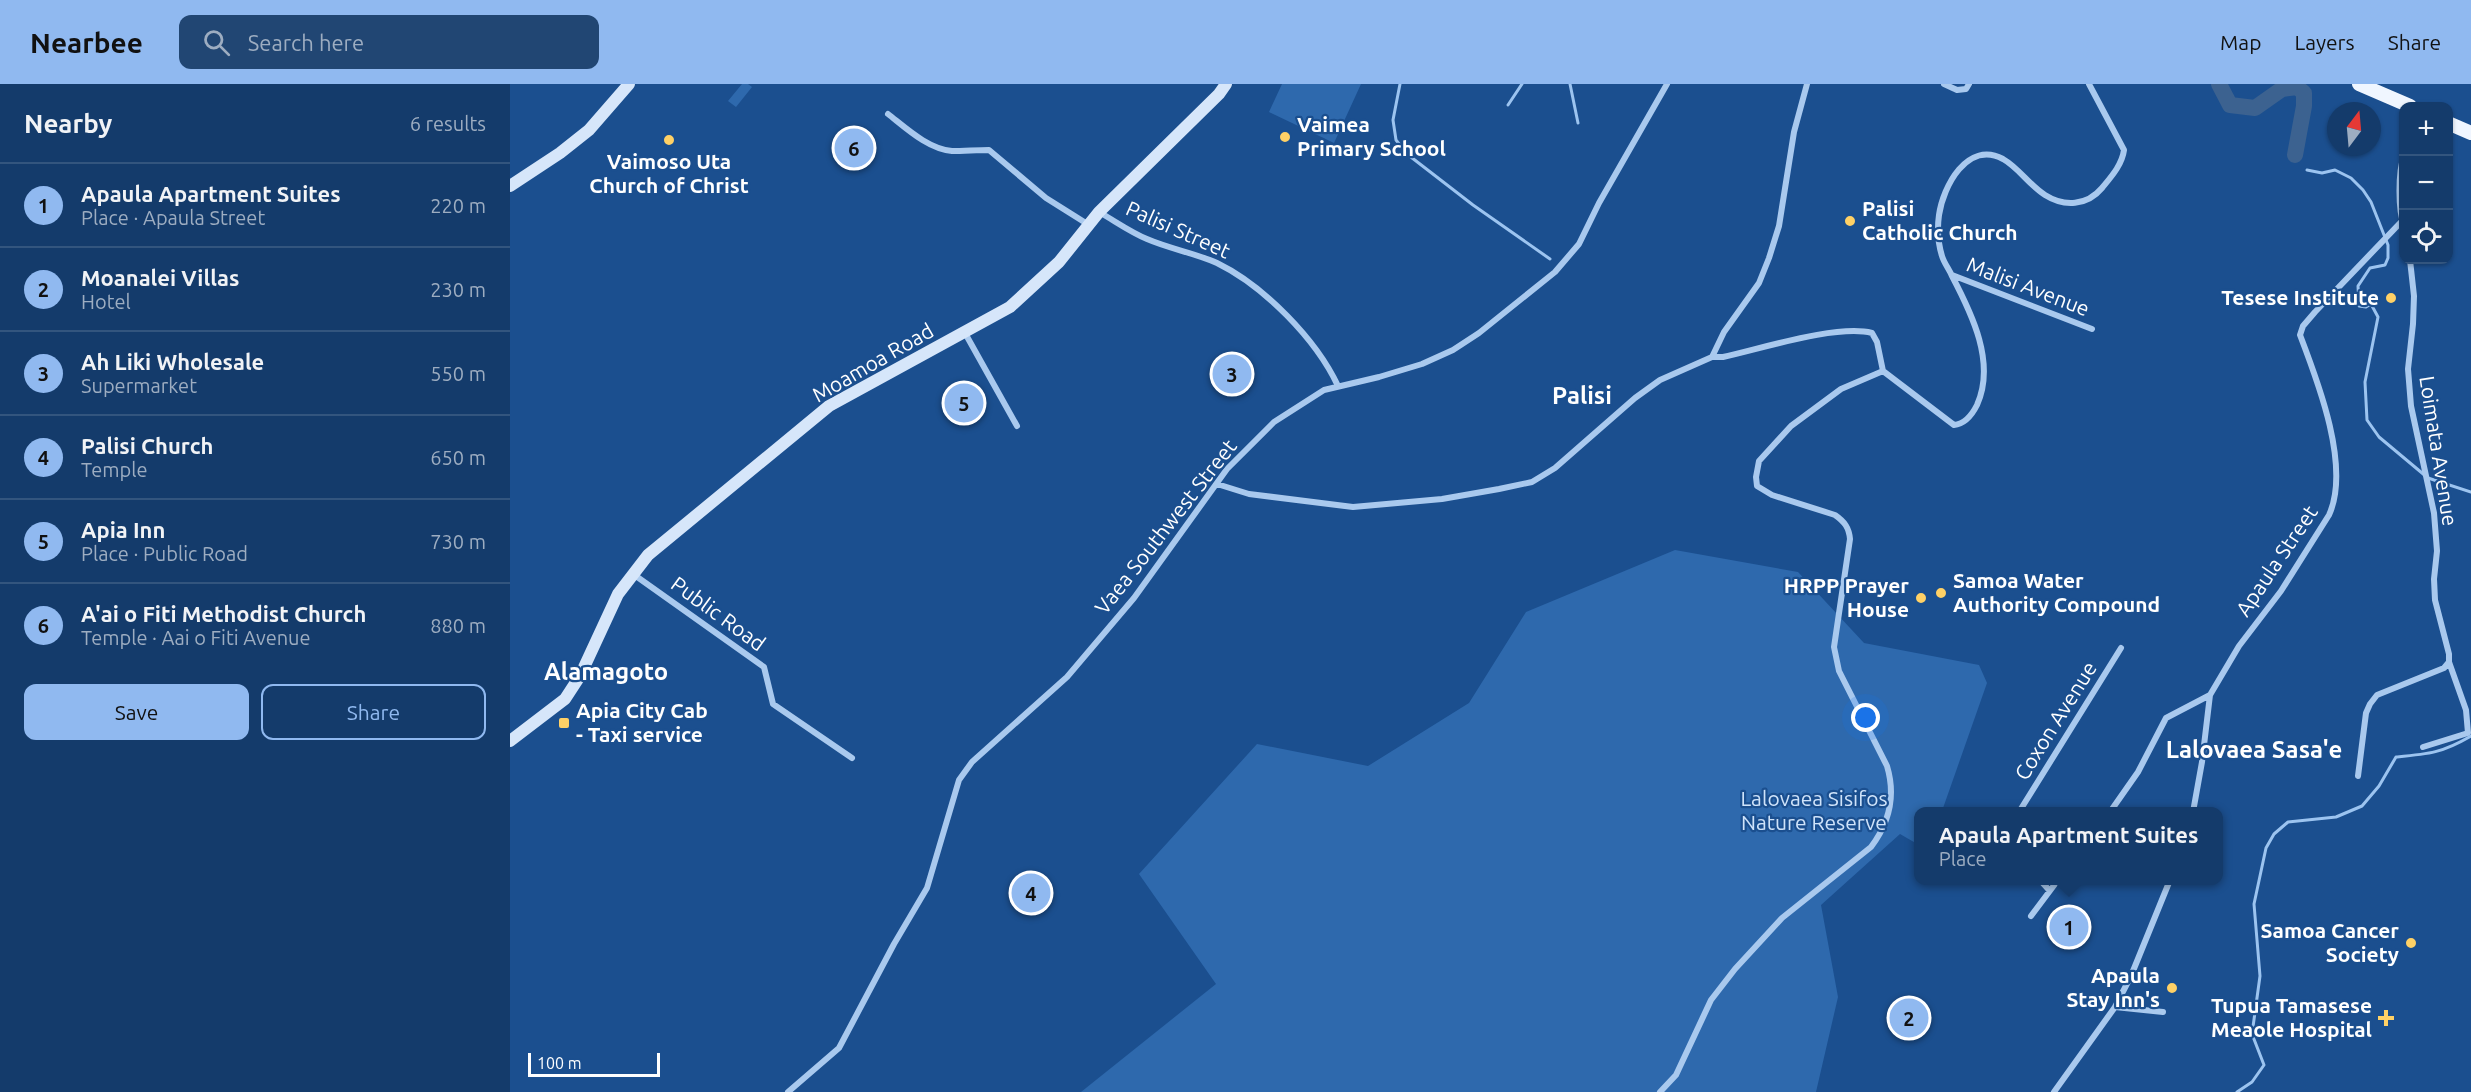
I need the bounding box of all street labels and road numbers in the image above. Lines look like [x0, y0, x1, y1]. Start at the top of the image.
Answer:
street label: Palisi Street [1123, 195, 1234, 263]
street label: Malisi Avenue [1964, 252, 2093, 320]
street label: Moamoa Road [808, 318, 937, 406]
street label: Loimata Avenue [2415, 374, 2463, 528]
street label: Vaea Southwest Street [1090, 434, 1241, 619]
street label: Apaula Street [2230, 500, 2322, 620]
street label: Public Road [667, 571, 770, 655]
street label: Coxon Avenue [2009, 657, 2101, 784]

